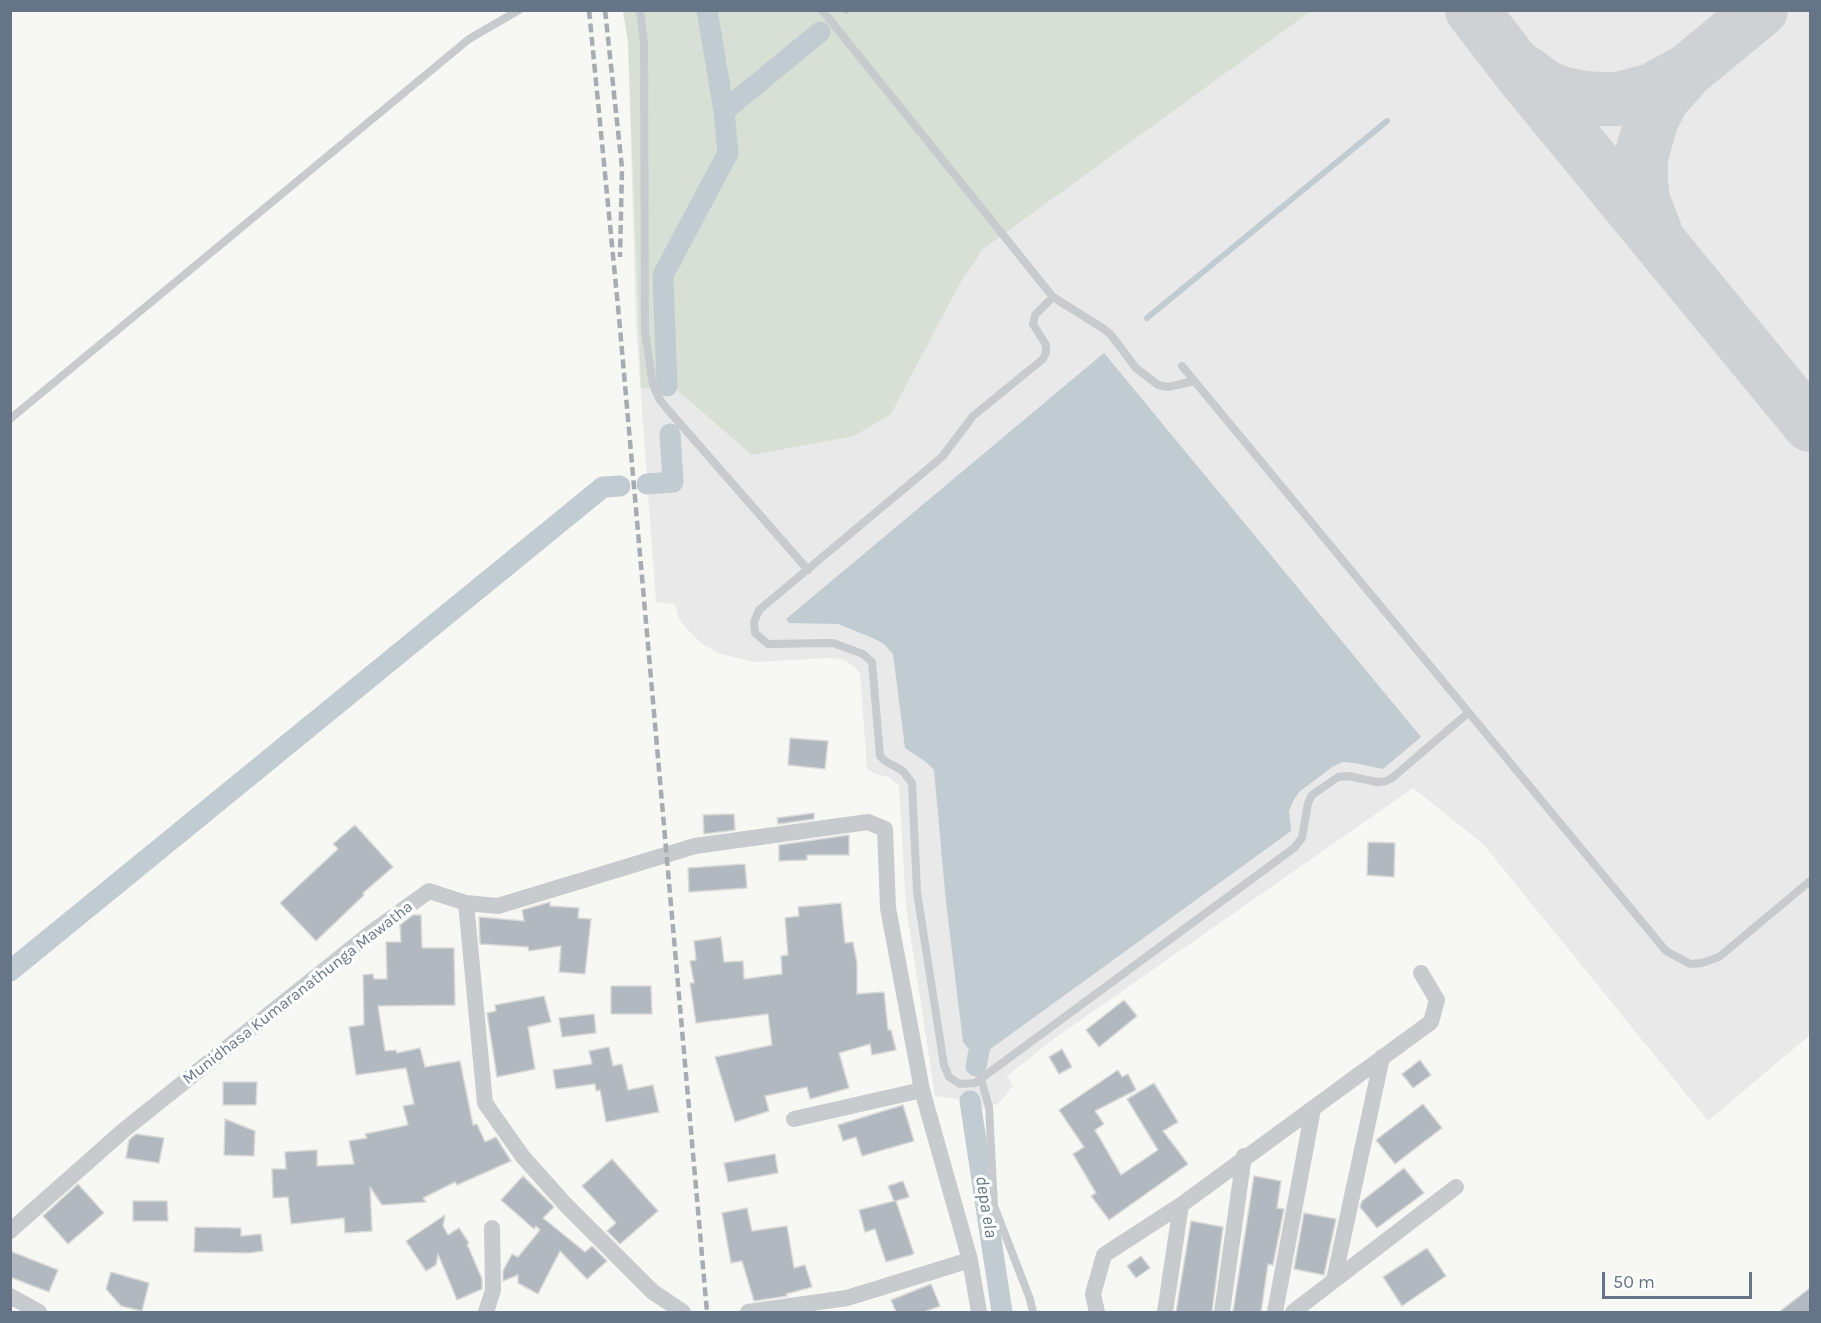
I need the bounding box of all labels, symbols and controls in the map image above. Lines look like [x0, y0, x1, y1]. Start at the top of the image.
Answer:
street label: Munidhasa Kumaranathunga Mawatha [179, 897, 417, 1089]
water label: depa ela [970, 1174, 1002, 1240]
scale bar [1605, 1260, 1755, 1298]
text: 50 m [1613, 1271, 1655, 1293]

